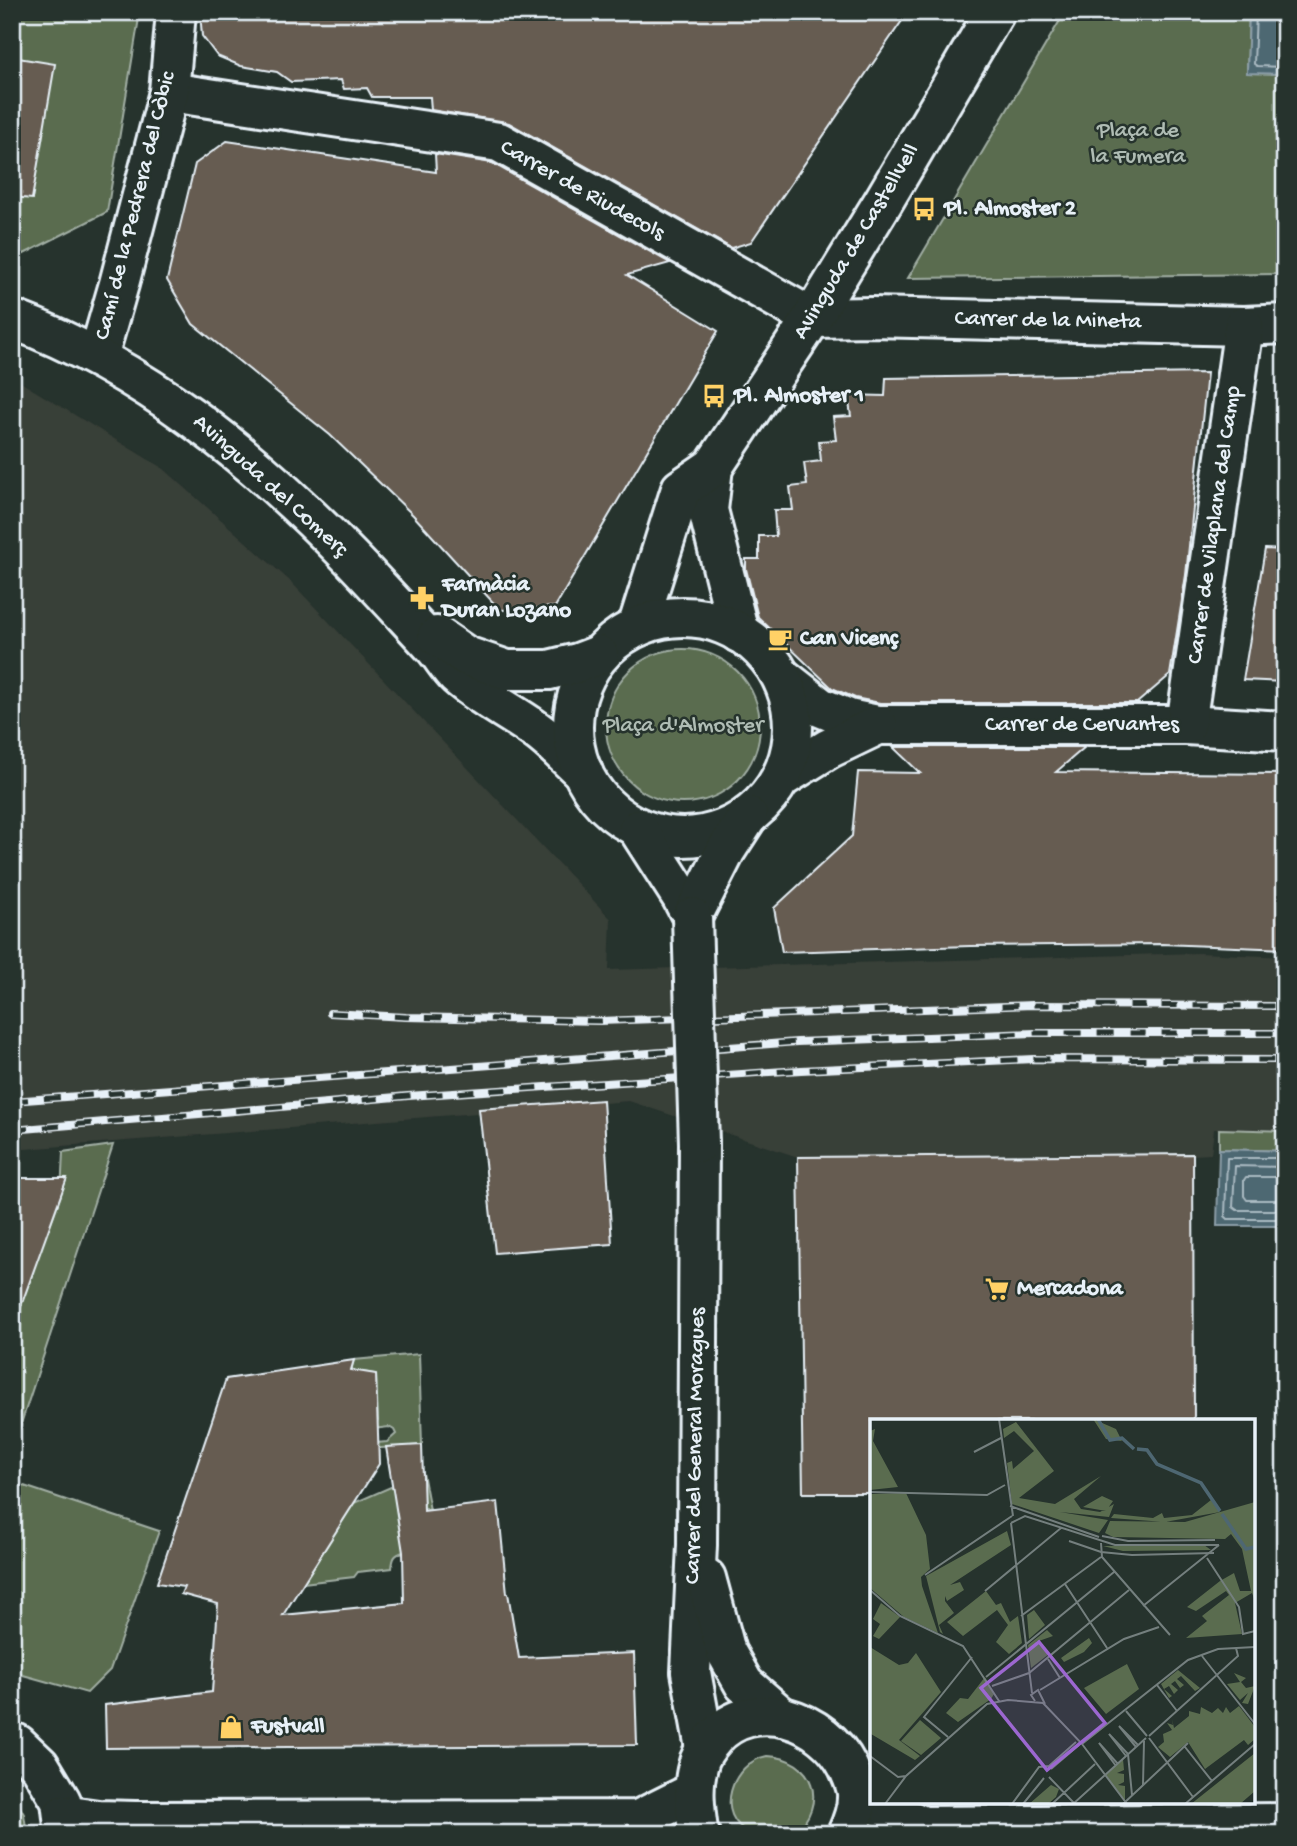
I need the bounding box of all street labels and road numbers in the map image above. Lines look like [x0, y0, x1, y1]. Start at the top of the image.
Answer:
street label: Camí de la Pedrera del Còbic [90, 68, 183, 343]
street label: Carrer de Riudecols [495, 135, 670, 248]
street label: Avinguda de Castellvell [788, 139, 926, 345]
street label: Carrer de la Mineta [954, 306, 1143, 336]
street label: Carrer de Vilaplana del Camp [1182, 384, 1248, 666]
street label: Avinguda del Comerç [187, 409, 354, 564]
street label: Carrer de Cervantes [985, 712, 1179, 739]
street label: Carrer del General Moragues [680, 1307, 712, 1584]

